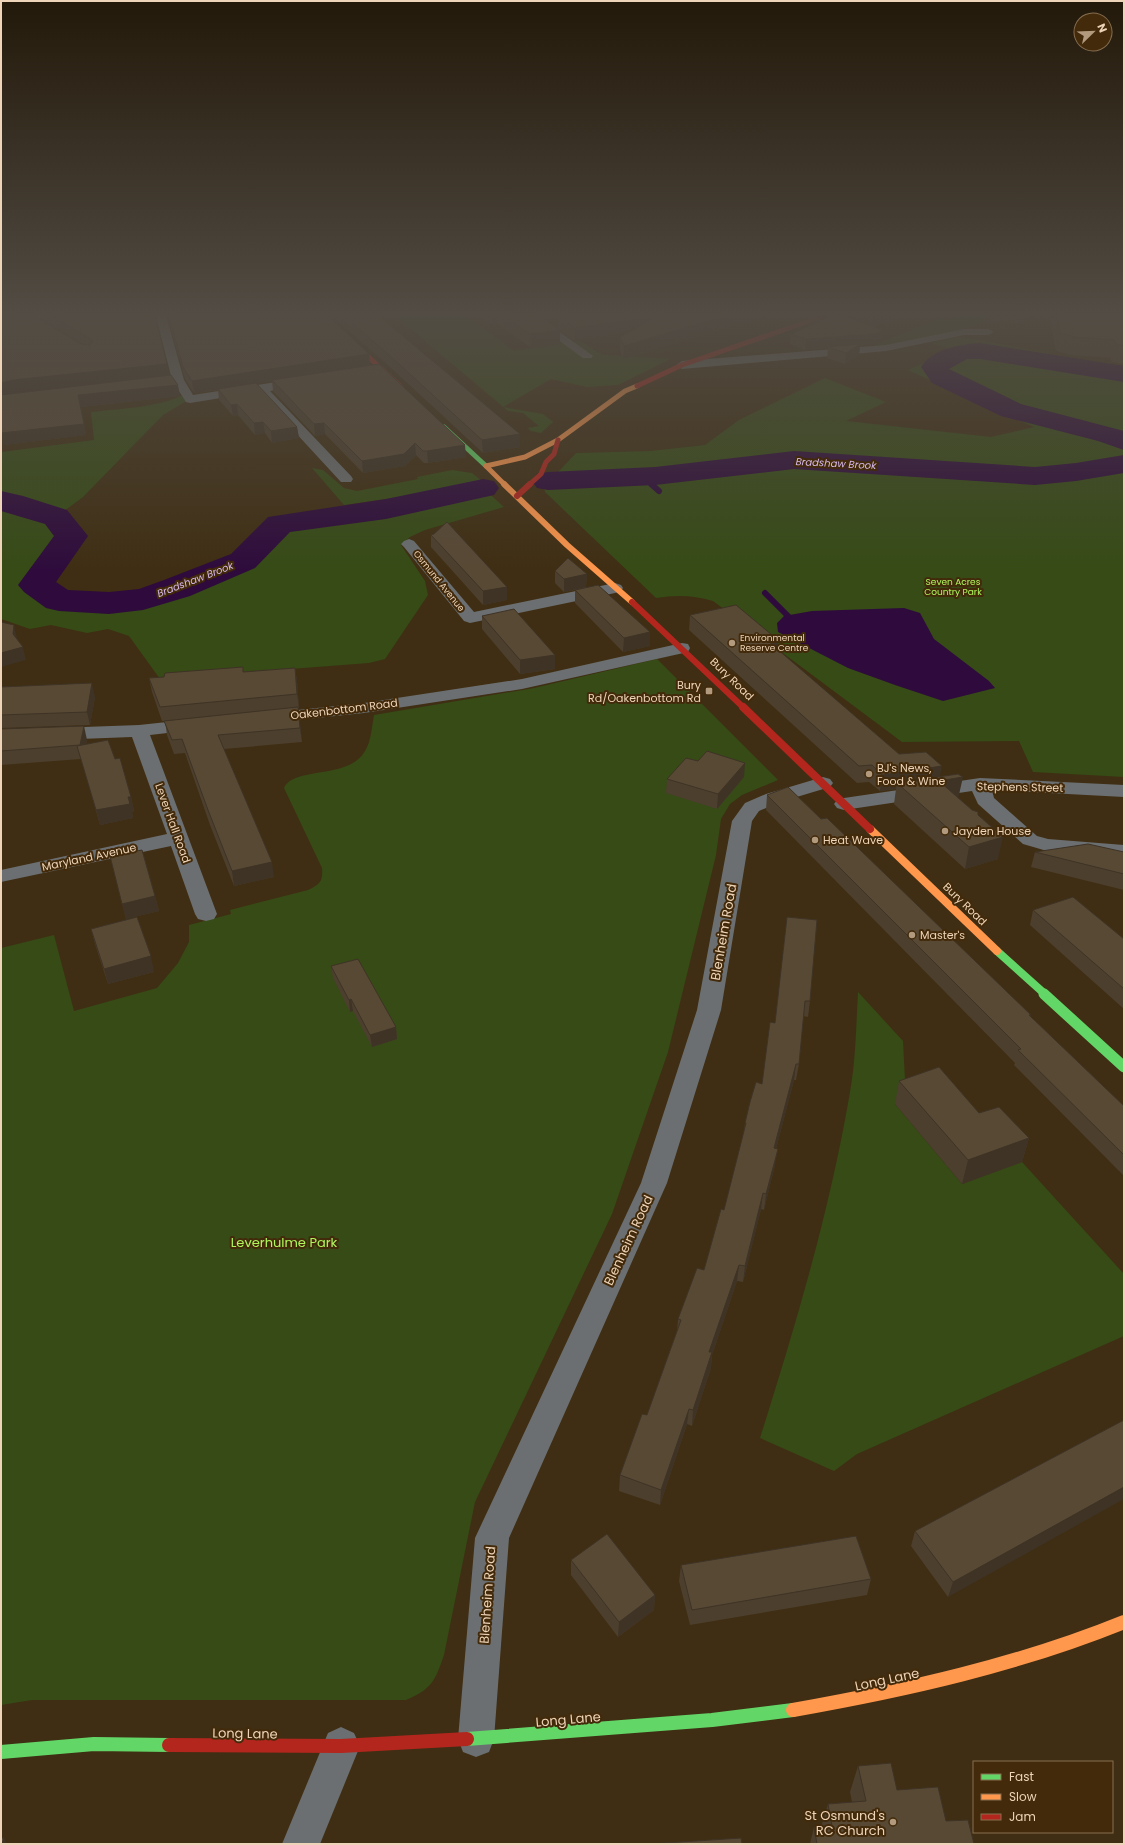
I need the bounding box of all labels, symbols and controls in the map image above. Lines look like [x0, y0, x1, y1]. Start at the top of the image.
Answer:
north arrow [1073, 12, 1113, 52]
text: N [1093, 21, 1111, 35]
water label: Bradshaw Brook [795, 454, 878, 473]
street label: Osmund Avenue [411, 548, 467, 614]
water label: Bradshaw Brook [155, 558, 236, 601]
park label: Seven Acres Country Park [924, 576, 982, 598]
place label: Environmental Reserve Centre [740, 632, 809, 654]
marker: Environmental Reserve Centre [727, 638, 737, 648]
street label: Bury Road [706, 654, 758, 704]
place label: Bury Rd/Oakenbottom Rd [588, 677, 702, 706]
marker: Bury Rd/Oakenbottom Rd [704, 686, 714, 696]
street label: Oakenbottom Road [289, 694, 399, 724]
place label: BJ's News, Food & Wine [877, 760, 946, 789]
marker: BJ's News, Food & Wine [864, 769, 874, 779]
street label: Stephens Street [977, 778, 1063, 796]
street label: Lever Hall Road [151, 781, 195, 865]
place label: Jayden House [953, 823, 1031, 839]
marker: Jayden House [940, 826, 950, 836]
place label: Heat Wave [823, 832, 883, 848]
marker: Heat Wave [810, 835, 820, 845]
street label: Maryland Avenue [40, 839, 138, 875]
street label: Bury Road [939, 879, 991, 929]
street label: Blenheim Road [706, 882, 741, 982]
place label: Master's [920, 927, 965, 943]
marker: Master's [907, 930, 917, 940]
street label: Blenheim Road [599, 1192, 658, 1289]
park label: Leverhulme Park [231, 1233, 338, 1252]
street label: Blenheim Road [475, 1546, 500, 1644]
street label: Long Lane [853, 1663, 921, 1696]
street label: Long Lane [535, 1707, 601, 1732]
street label: Long Lane [212, 1723, 278, 1744]
legend [973, 1761, 1113, 1833]
text: Fast [1009, 1768, 1034, 1785]
text: Slow [1009, 1788, 1037, 1805]
place label: St Osmund's RC Church [804, 1806, 885, 1840]
text: Jam [1009, 1808, 1036, 1825]
marker: St Osmund's RC Church [888, 1817, 898, 1827]

